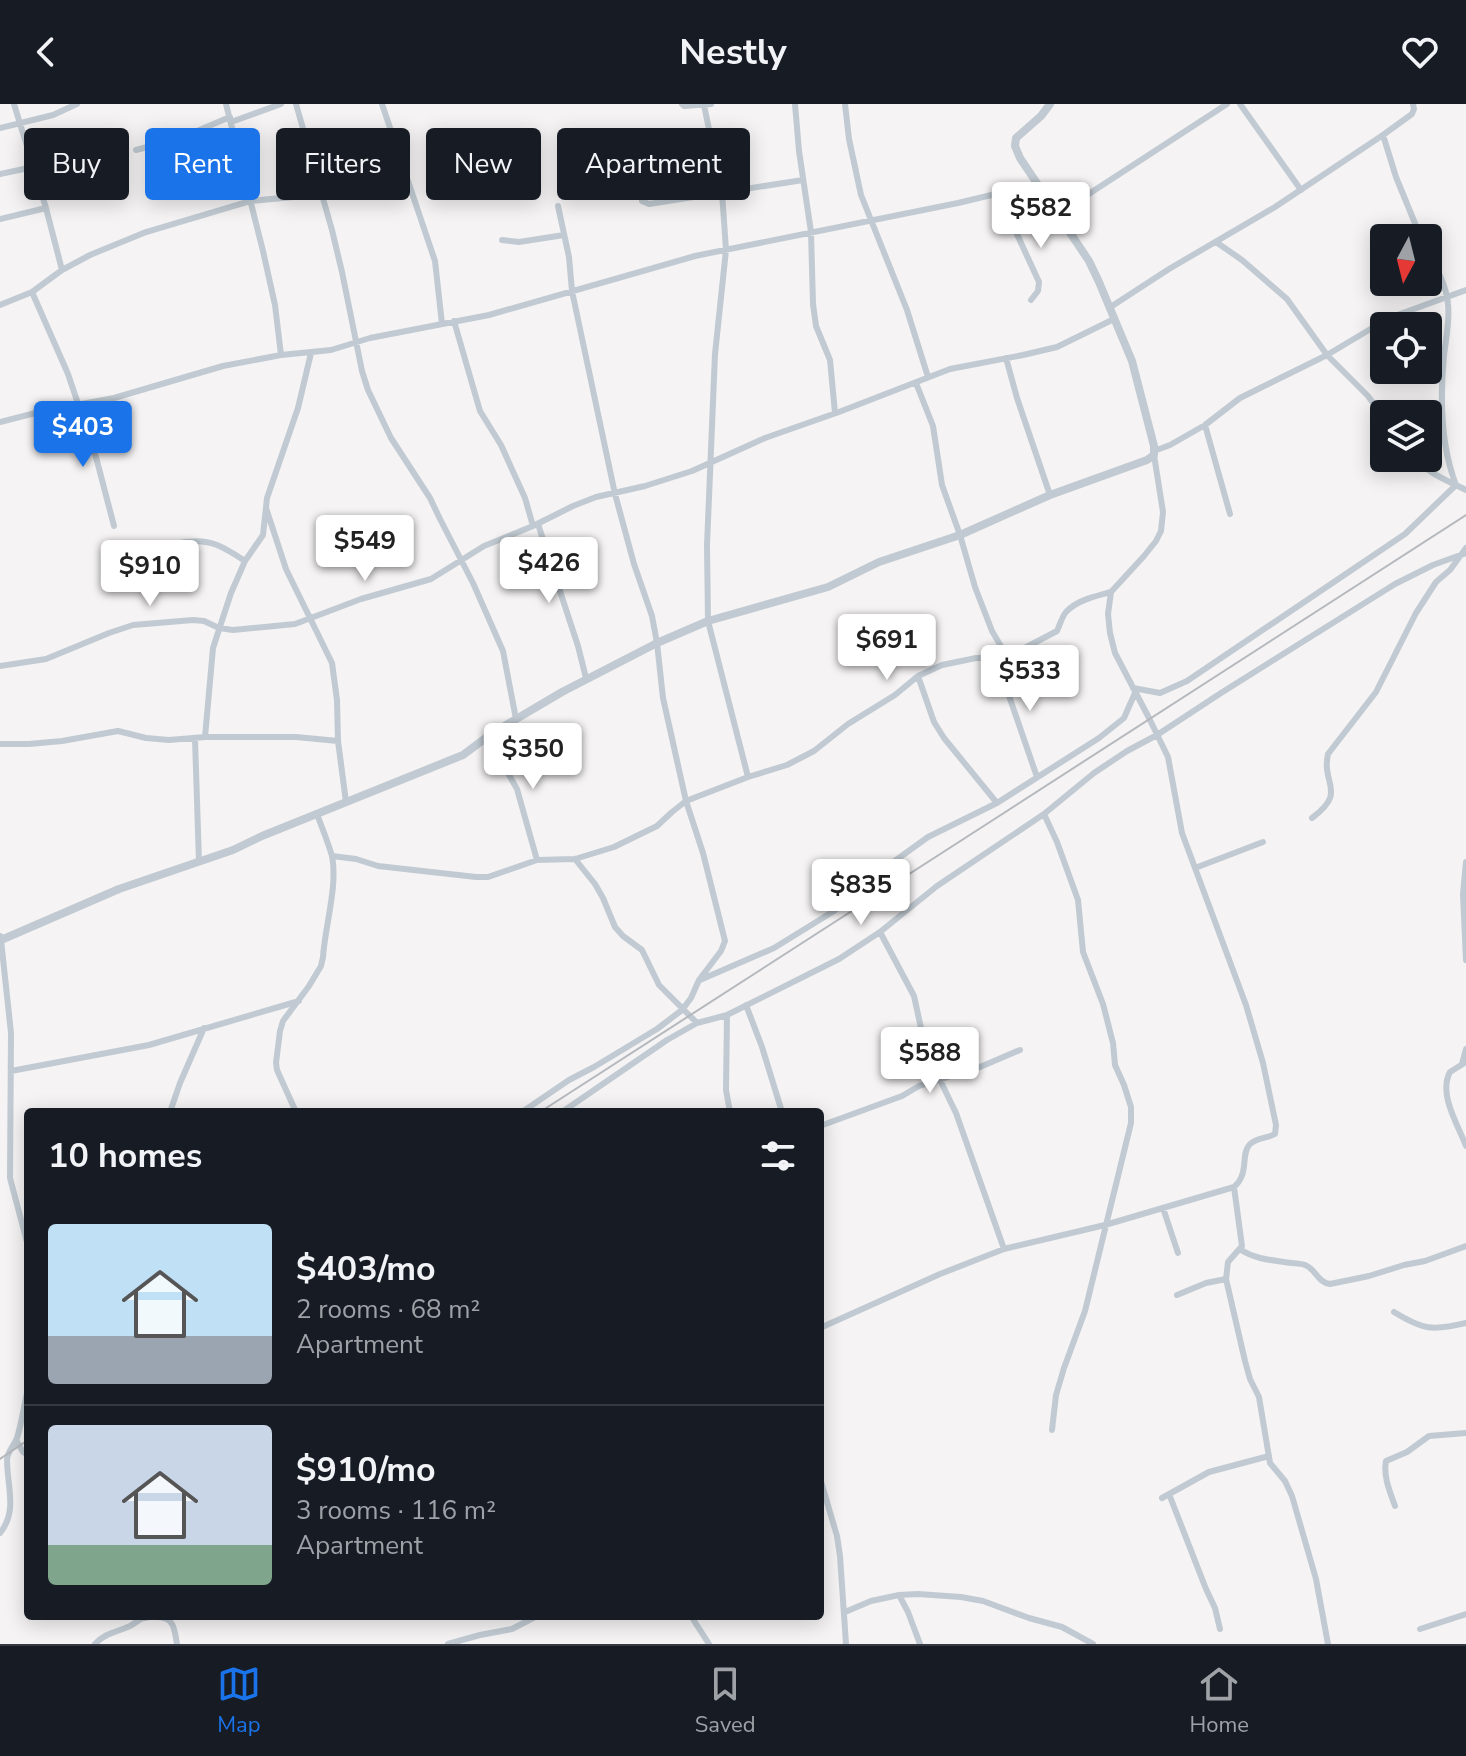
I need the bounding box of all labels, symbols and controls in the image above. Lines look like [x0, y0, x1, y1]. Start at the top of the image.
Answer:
text: Nestly [679, 28, 787, 77]
icon: back [24, 30, 68, 74]
icon: heart [1398, 30, 1442, 74]
chip: Buy [24, 128, 129, 200]
chip: Rent [145, 128, 260, 200]
chip: Filters [276, 128, 410, 200]
chip: New [426, 128, 541, 200]
chip: Apartment [557, 128, 750, 200]
pin: $582 [994, 182, 1088, 250]
text: $582 [1010, 190, 1072, 225]
north arrow [1370, 224, 1442, 296]
map controls [1370, 224, 1442, 472]
button: locate [1370, 312, 1442, 384]
button: layers [1370, 400, 1442, 472]
pin: $403 [36, 401, 130, 469]
text: $403 [52, 409, 114, 444]
pin: $549 [318, 515, 412, 583]
text: $549 [334, 523, 396, 558]
pin: $426 [502, 537, 596, 605]
pin: $910 [103, 540, 197, 608]
text: $426 [518, 545, 580, 580]
text: $910 [119, 548, 181, 583]
pin: $691 [840, 614, 934, 682]
text: $691 [856, 622, 918, 657]
pin: $533 [983, 645, 1077, 713]
text: $533 [999, 653, 1061, 688]
pin: $350 [486, 723, 580, 791]
text: $350 [502, 731, 564, 766]
pin: $835 [814, 859, 908, 927]
text: $835 [830, 867, 892, 902]
pin: $588 [883, 1027, 977, 1095]
text: $588 [899, 1035, 961, 1070]
text: 10 homes [48, 1133, 202, 1179]
icon: filters [756, 1134, 800, 1178]
text: $403/mo [296, 1246, 436, 1292]
icon: home [112, 1256, 208, 1352]
text: 2 rooms · 68 m² [296, 1292, 480, 1327]
text: Apartment [296, 1327, 423, 1362]
text: $910/mo [296, 1447, 436, 1493]
icon: home [112, 1457, 208, 1553]
text: 3 rooms · 116 m² [296, 1493, 496, 1528]
text: Apartment [296, 1528, 423, 1563]
tab: Map [217, 1662, 261, 1740]
tab: Saved [695, 1662, 756, 1740]
tab: Home [1190, 1662, 1249, 1740]

